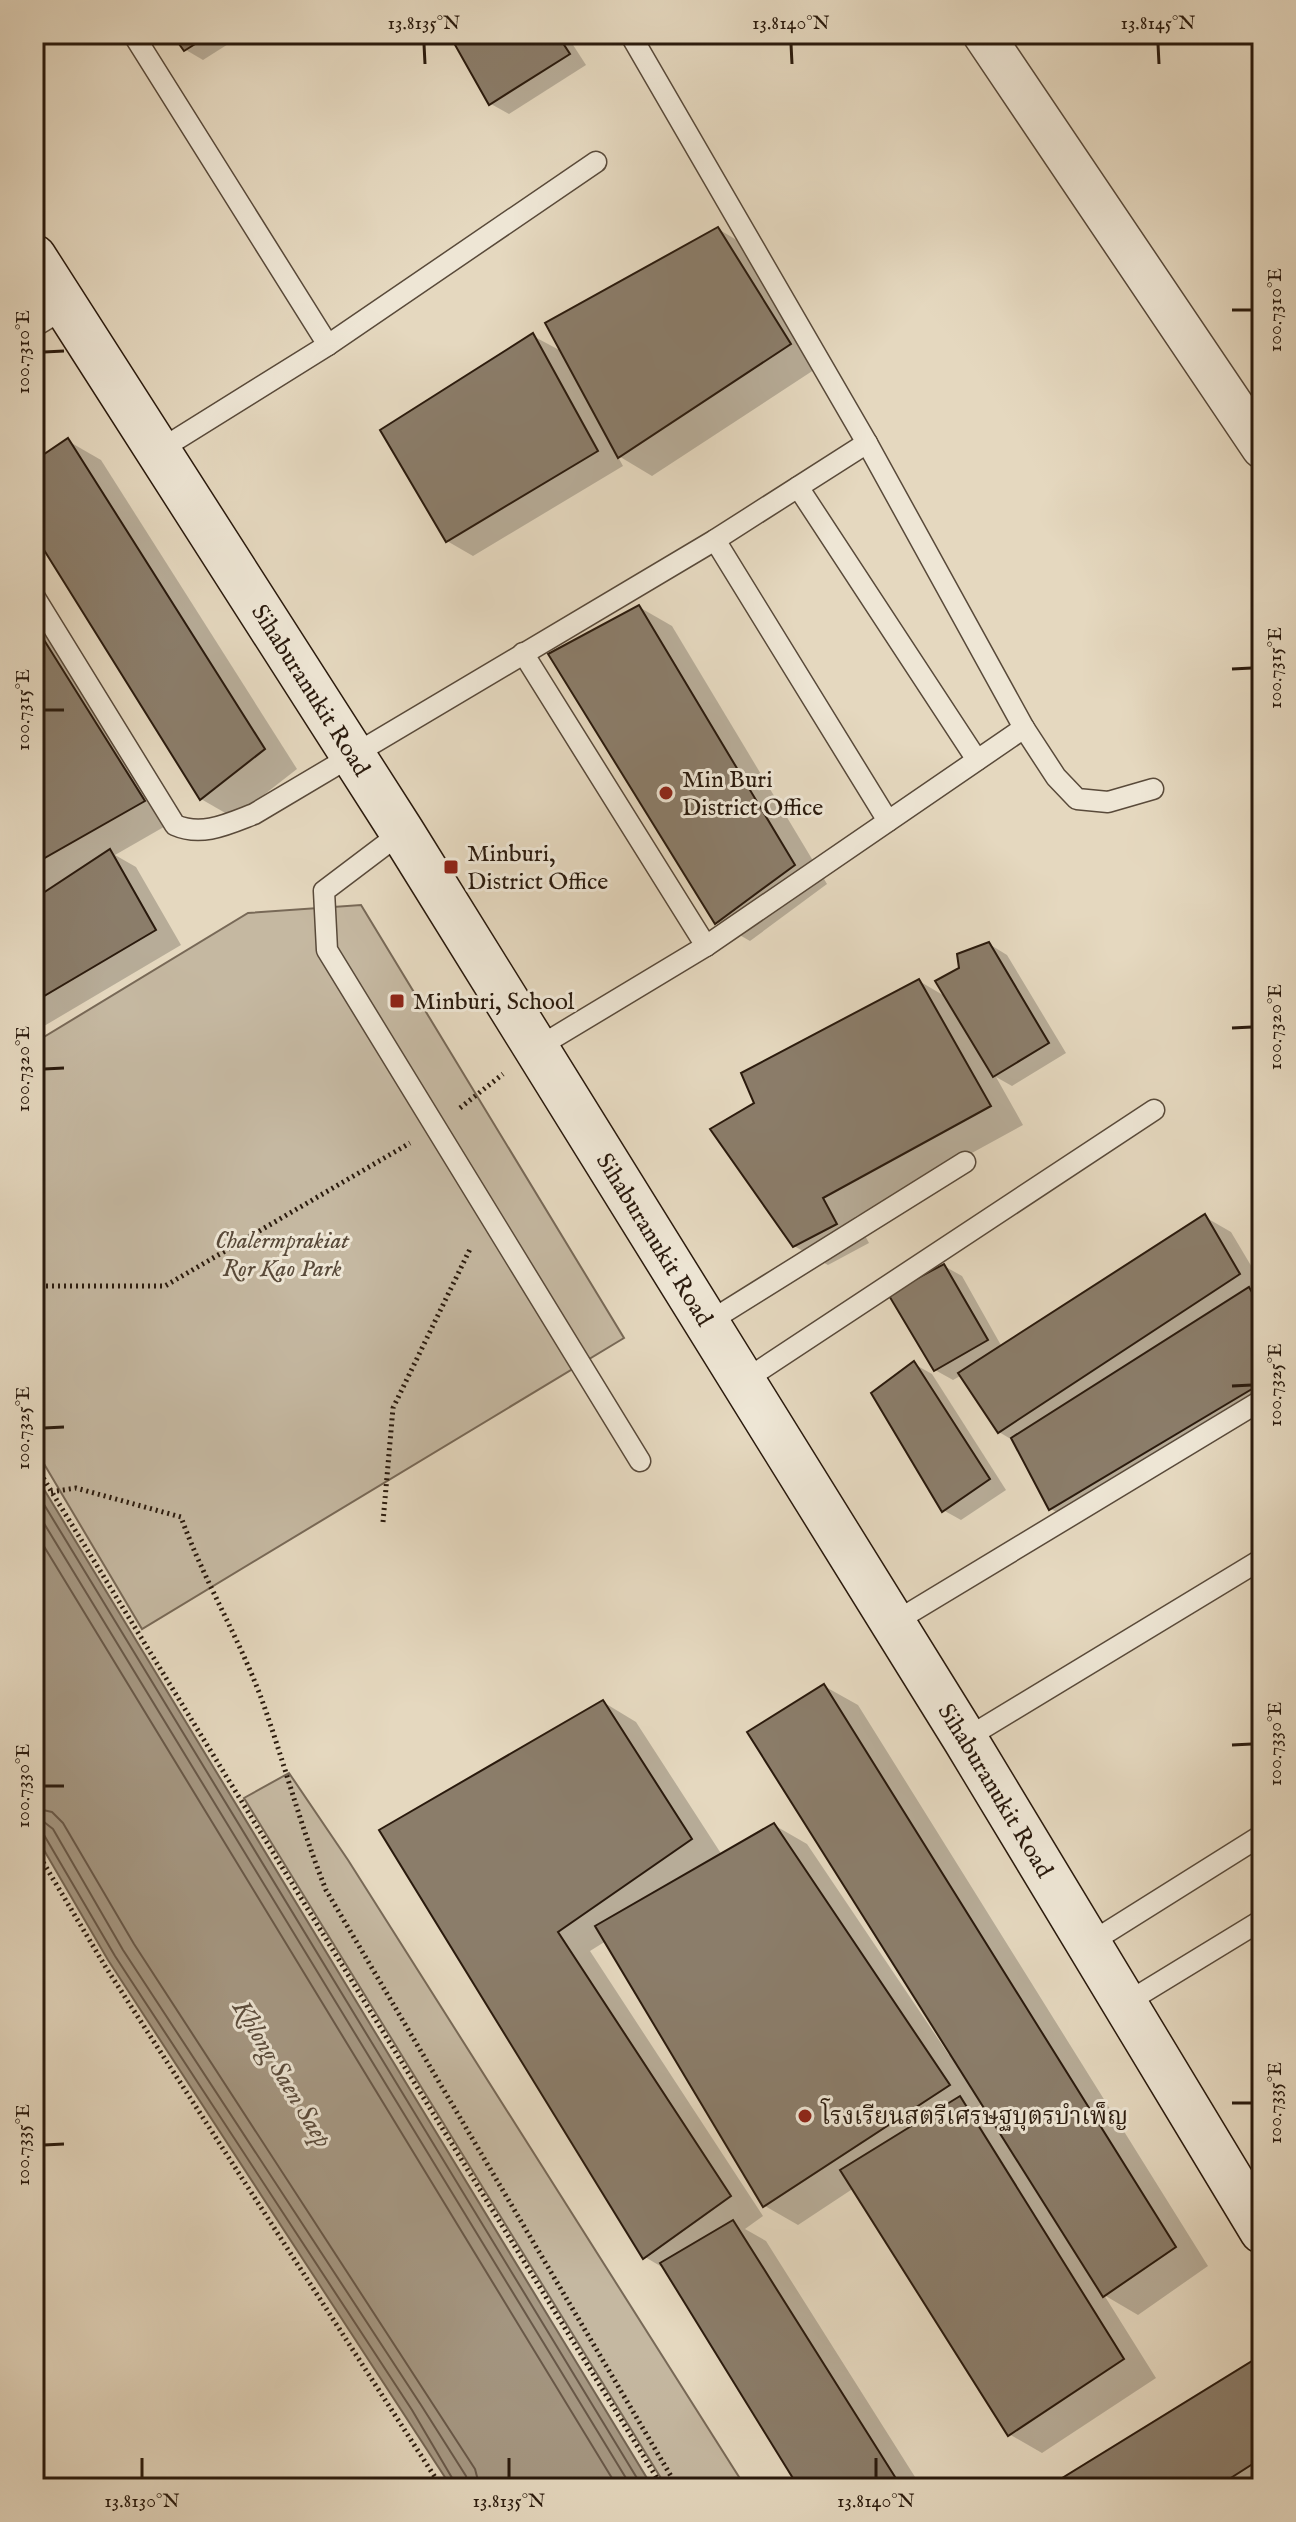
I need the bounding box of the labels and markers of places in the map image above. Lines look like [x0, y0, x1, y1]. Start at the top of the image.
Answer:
place label: Min Buri District Office [682, 765, 823, 824]
marker: Min Buri District Office [657, 784, 675, 802]
place label: Minburi, District Office [467, 839, 608, 898]
marker: Minburi, District Office [442, 858, 460, 876]
place label: Minburi, School [413, 987, 575, 1018]
marker: Minburi, School [388, 992, 406, 1010]
place label: โรงเรียนสตรีเศรษฐบุตรบำเพ็ญ [820, 2098, 1128, 2133]
marker: โรงเรียนสตรีเศรษฐบุตรบำเพ็ญ [796, 2107, 814, 2125]

